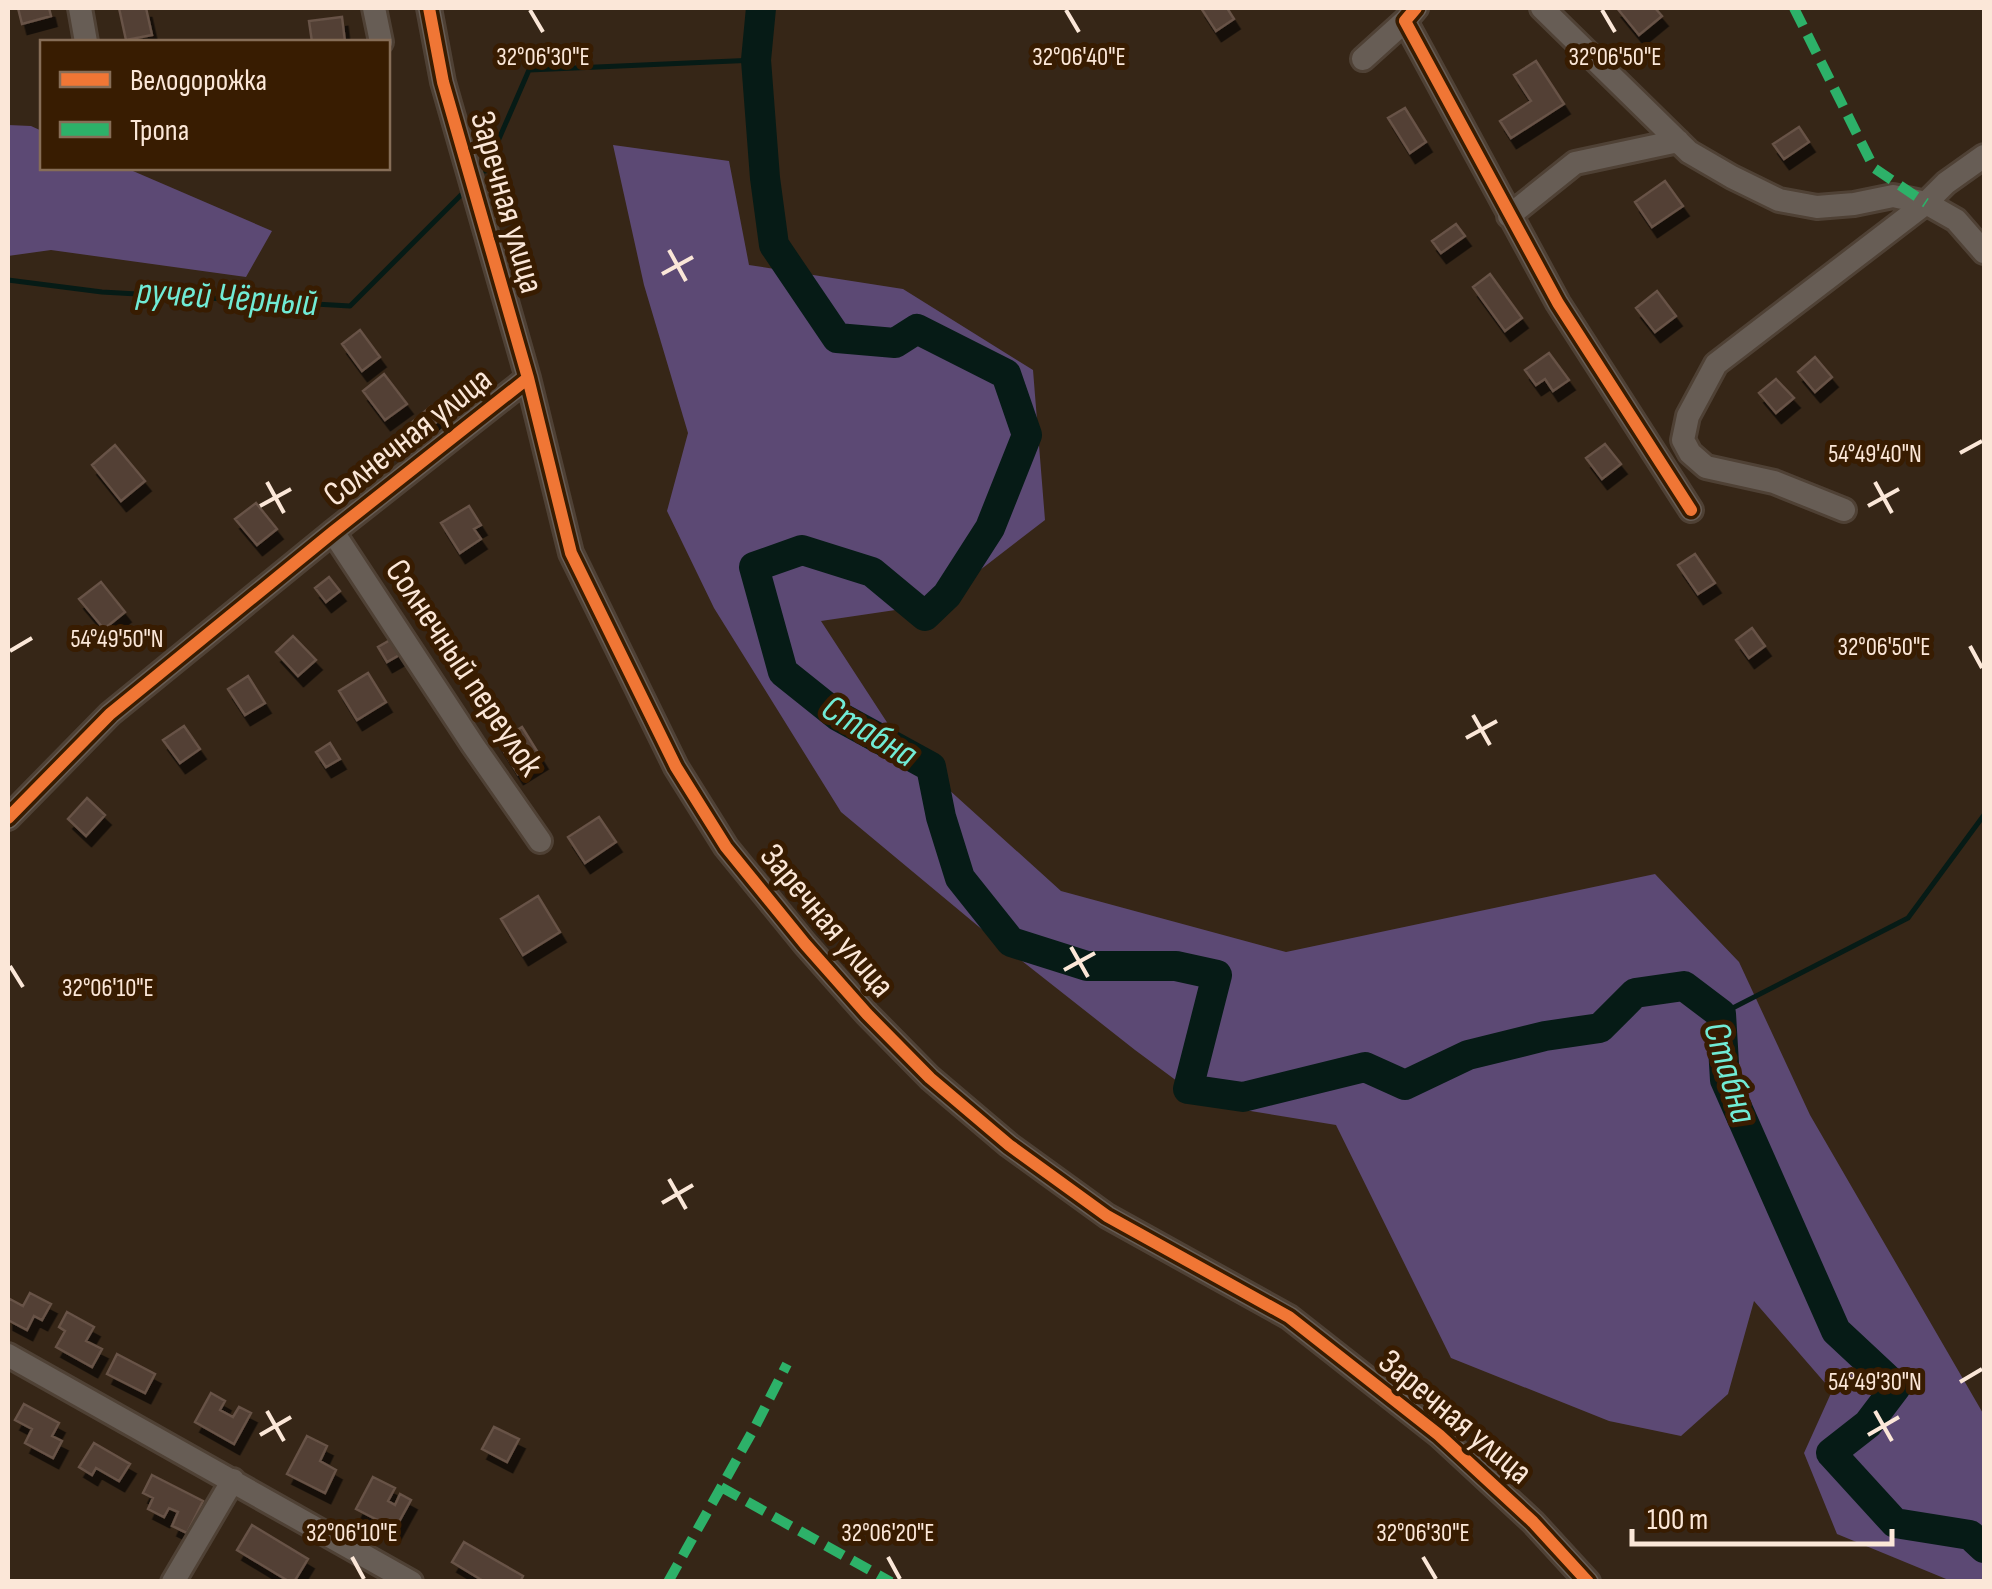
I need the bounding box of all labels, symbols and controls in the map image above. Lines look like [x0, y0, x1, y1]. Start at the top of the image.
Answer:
legend [40, 40, 390, 170]
text: 32°06'30"E [496, 42, 590, 73]
text: 32°06'40"E [1032, 42, 1126, 73]
text: 32°06'50"E [1568, 42, 1662, 73]
text: Велодорожка [130, 63, 267, 99]
street label: Заречная улица [460, 107, 553, 298]
text: Тропа [130, 113, 189, 149]
water label: ручей Чёрный [134, 269, 320, 326]
street label: Солнечная улица [315, 358, 501, 516]
text: 54°49'40"N [1828, 439, 1922, 470]
street label: Солнечный переулок [375, 551, 552, 785]
text: 54°49'50"N [70, 624, 164, 655]
text: 32°06'50"E [1837, 632, 1931, 663]
water label: Стабна [813, 685, 925, 777]
street label: Заречная улица [750, 835, 903, 1006]
text: 32°06'10"E [62, 973, 154, 1004]
water label: Стабна [1693, 1016, 1766, 1129]
street label: Заречная улица [1370, 1341, 1541, 1494]
text: 54°49'30"N [1828, 1367, 1922, 1398]
scale bar [1632, 1484, 1892, 1546]
text: 100 m [1647, 1502, 1708, 1538]
text: 32°06'10"E [306, 1518, 398, 1549]
text: 32°06'20"E [841, 1518, 935, 1549]
text: 32°06'30"E [1376, 1518, 1470, 1549]

